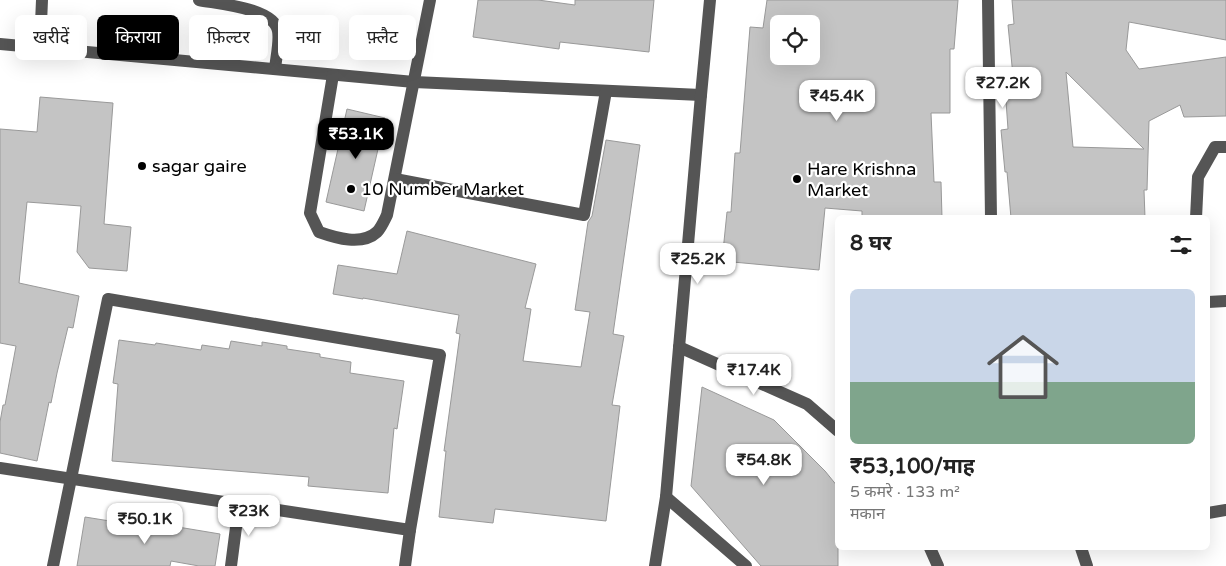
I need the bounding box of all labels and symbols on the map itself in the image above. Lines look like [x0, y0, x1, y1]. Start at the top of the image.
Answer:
pin: ₹27.2K [962, 66, 1044, 109]
pin: ₹45.4K [796, 80, 878, 122]
pin: ₹53.1K [315, 118, 397, 160]
place label: sagar gaire [152, 155, 247, 177]
place label: Hare Krishna Market [807, 158, 916, 201]
marker: sagar gaire [136, 160, 148, 172]
marker: Hare Krishna Market [791, 173, 803, 185]
place label: 10 Number Market [361, 178, 524, 200]
marker: 10 Number Market [345, 183, 357, 195]
pin: ₹25.2K [657, 242, 739, 285]
pin: ₹17.4K [713, 354, 795, 396]
pin: ₹54.8K [723, 444, 805, 486]
pin: ₹23K [219, 494, 279, 537]
pin: ₹50.1K [104, 502, 186, 545]

